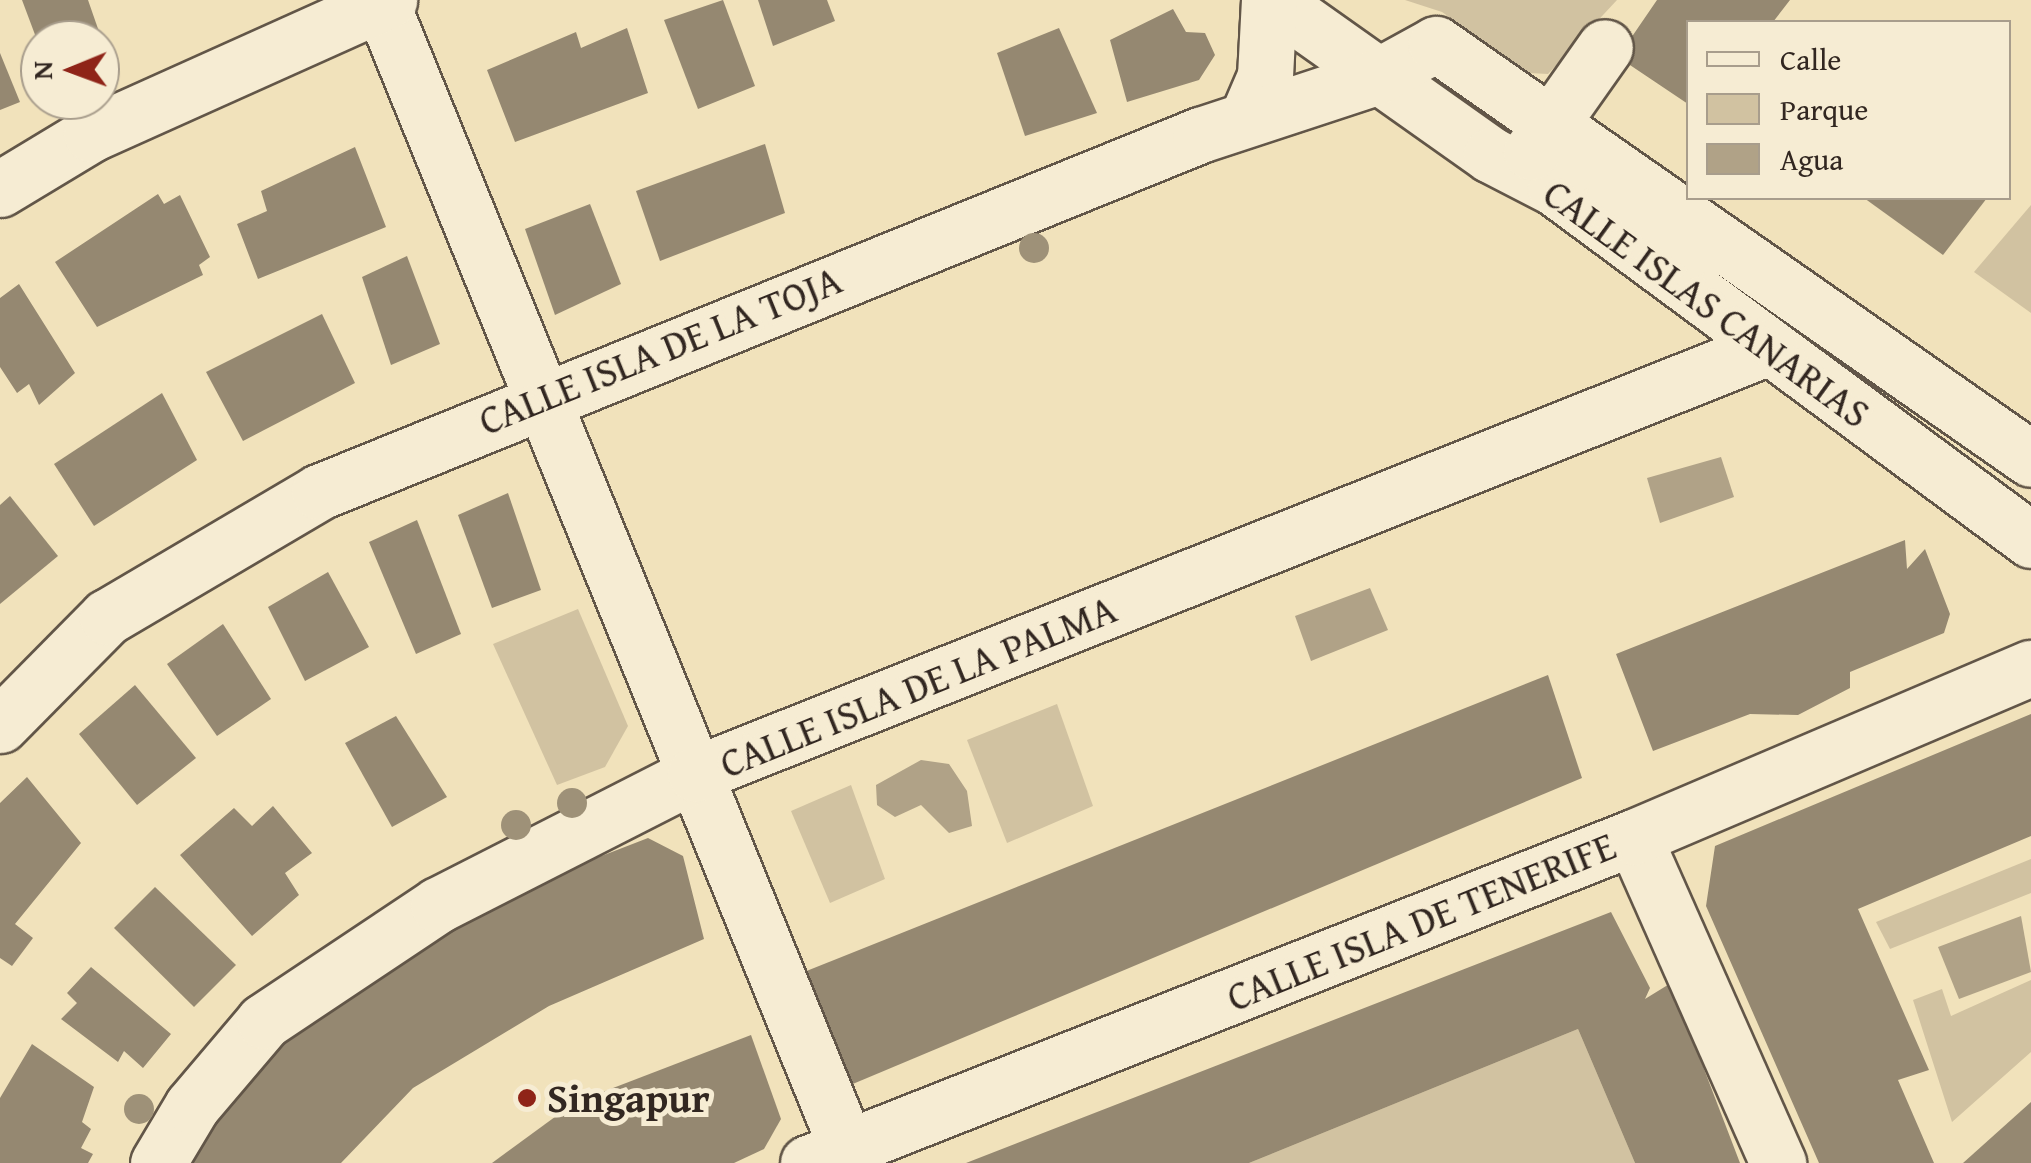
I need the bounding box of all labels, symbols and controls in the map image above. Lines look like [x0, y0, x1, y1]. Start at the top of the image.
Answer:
north arrow [20, 20, 120, 120]
legend [1686, 20, 2011, 200]
text: Calle [1780, 37, 1841, 81]
text: N [21, 61, 62, 80]
text: Parque [1780, 87, 1868, 131]
text: Agua [1780, 137, 1844, 181]
street label: CALLE ISLAS CANARIAS [1535, 169, 1879, 437]
street label: CALLE ISLA DE LA TOJA [472, 255, 848, 445]
street label: CALLE ISLA DE LA PALMA [713, 584, 1123, 788]
street label: CALLE ISLA DE TENERIFE [1220, 821, 1622, 1021]
place label: Singapur [547, 1074, 710, 1122]
marker: Singapur [516, 1087, 538, 1109]

